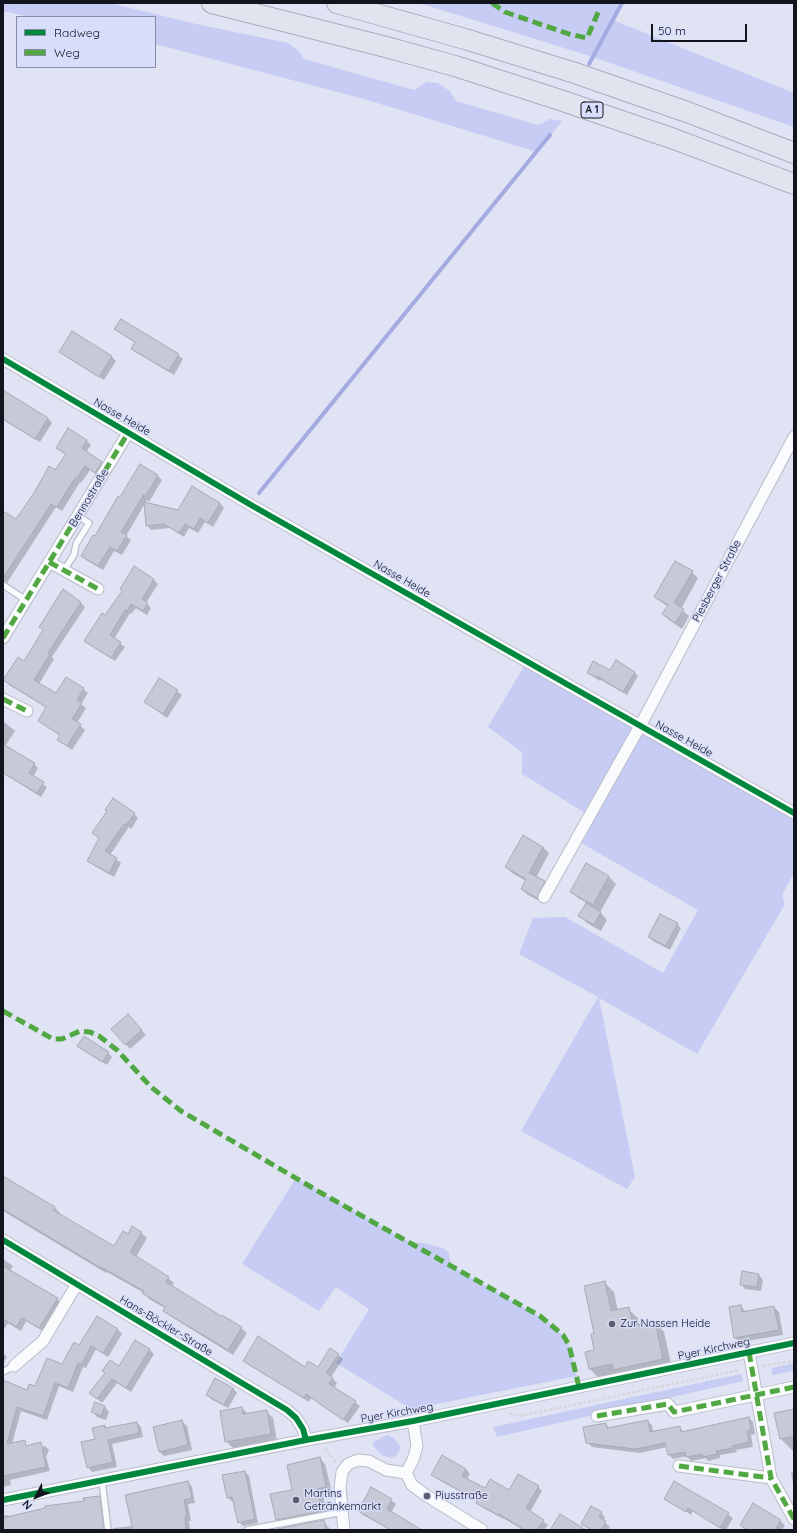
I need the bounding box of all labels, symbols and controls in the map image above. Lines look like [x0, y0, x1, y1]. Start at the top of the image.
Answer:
legend [16, 16, 156, 68]
scale bar [653, 16, 749, 42]
text: 50 m [658, 23, 686, 38]
text: Radweg [54, 25, 100, 40]
text: Weg [54, 45, 80, 60]
road number: A 1 [581, 102, 603, 118]
street label: Nasse Heide [91, 395, 153, 439]
street label: Bennostraße [67, 467, 111, 529]
street label: Piesberger Straße [690, 538, 744, 624]
street label: Nasse Heide [371, 557, 433, 601]
street label: Nasse Heide [653, 718, 715, 760]
street label: Hans-Böckler-Straße [117, 1293, 215, 1359]
place label: Zur Nassen Heide [620, 1317, 710, 1331]
marker: Zur Nassen Heide [607, 1319, 617, 1329]
street label: Pyer Kirchweg [677, 1335, 751, 1363]
street label: Pyer Kirchweg [360, 1400, 434, 1426]
north arrow [16, 1477, 56, 1517]
place label: Martins Getränkemarkt [304, 1487, 381, 1513]
place label: Piusstraße [435, 1489, 488, 1503]
marker: Piusstraße [422, 1491, 432, 1501]
marker: Martins Getränkemarkt [291, 1495, 301, 1505]
text: N [19, 1497, 35, 1513]

